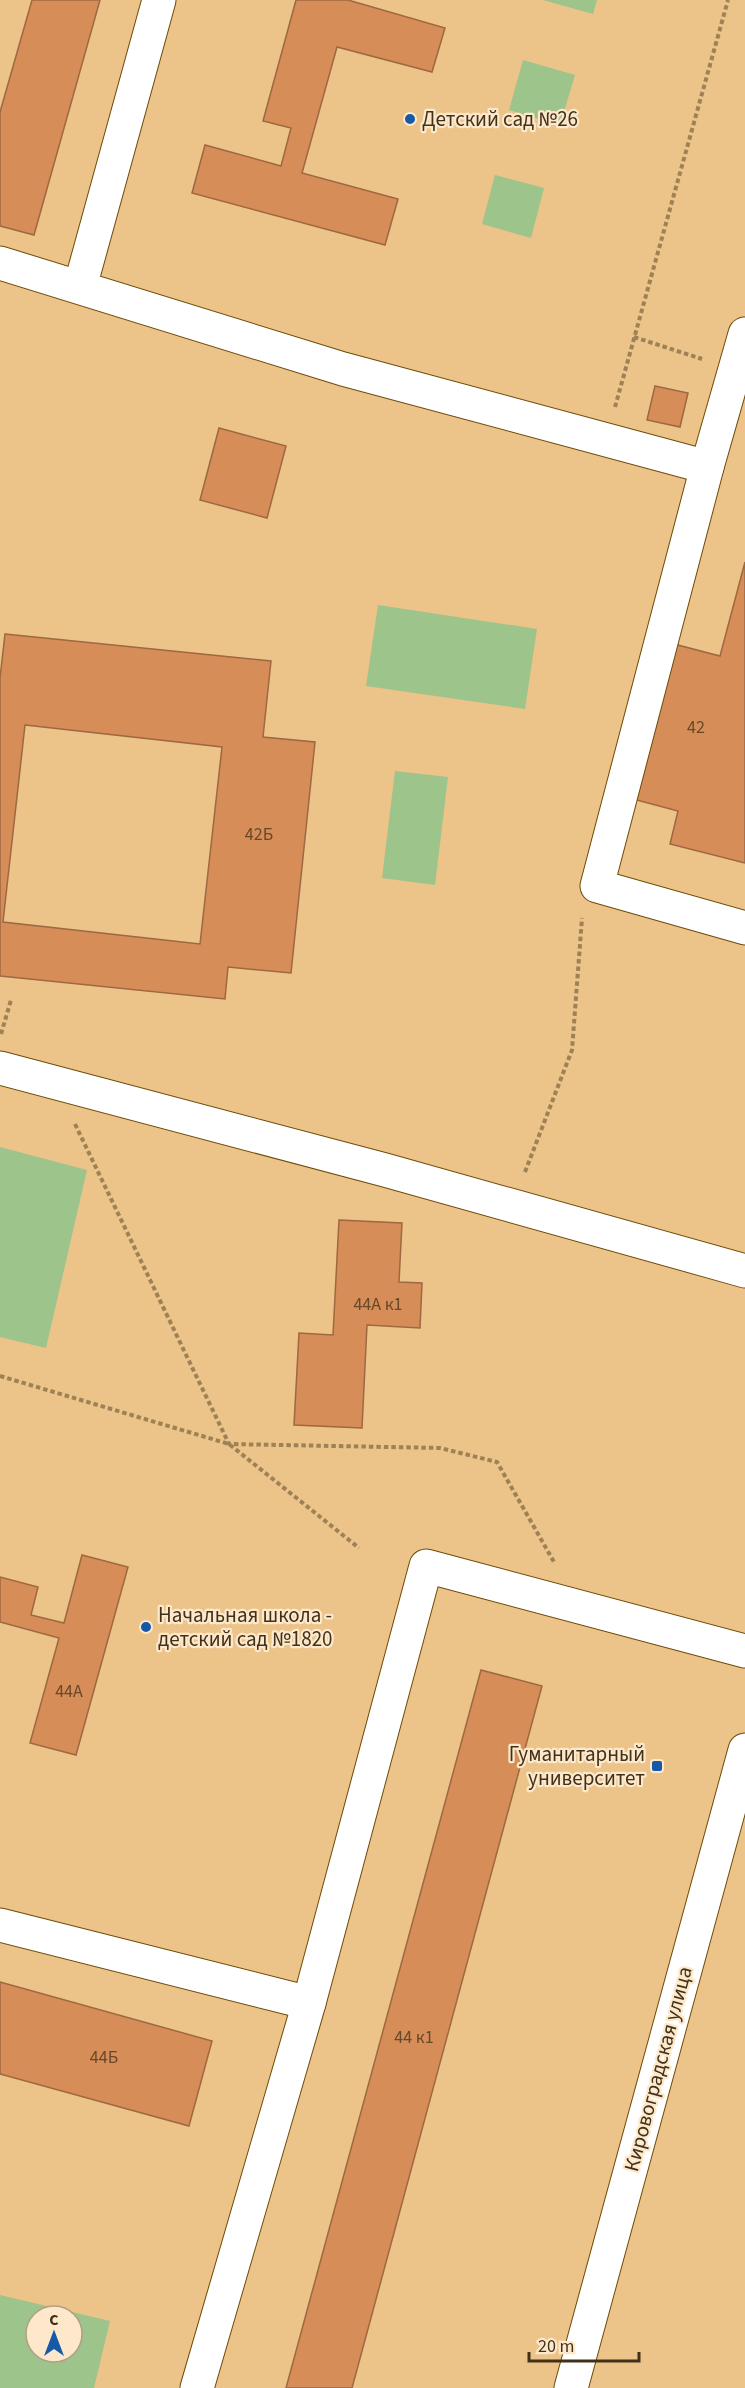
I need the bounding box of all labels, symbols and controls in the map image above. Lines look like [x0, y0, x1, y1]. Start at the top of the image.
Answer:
place label: Детский сад №26 [422, 104, 578, 134]
marker: Детский сад №26 [403, 112, 417, 126]
house number: 42 [687, 715, 705, 740]
house number: 42Б [245, 822, 273, 847]
house number: 44А к1 [353, 1292, 403, 1317]
place label: Начальная школа - детский сад №1820 [158, 1600, 333, 1654]
marker: Начальная школа - детский сад №1820 [139, 1620, 153, 1634]
house number: 44А [55, 1679, 83, 1704]
place label: Гуманитарный университет [509, 1739, 645, 1793]
marker: Гуманитарный университет [650, 1759, 664, 1773]
street label: Кировоградская улица [616, 1963, 700, 2175]
house number: 44 к1 [394, 2025, 434, 2050]
house number: 44Б [90, 2045, 118, 2070]
north arrow [24, 2304, 84, 2364]
text: С [49, 2309, 59, 2331]
scale bar [529, 2325, 638, 2363]
text: 20 m [538, 2334, 574, 2359]

